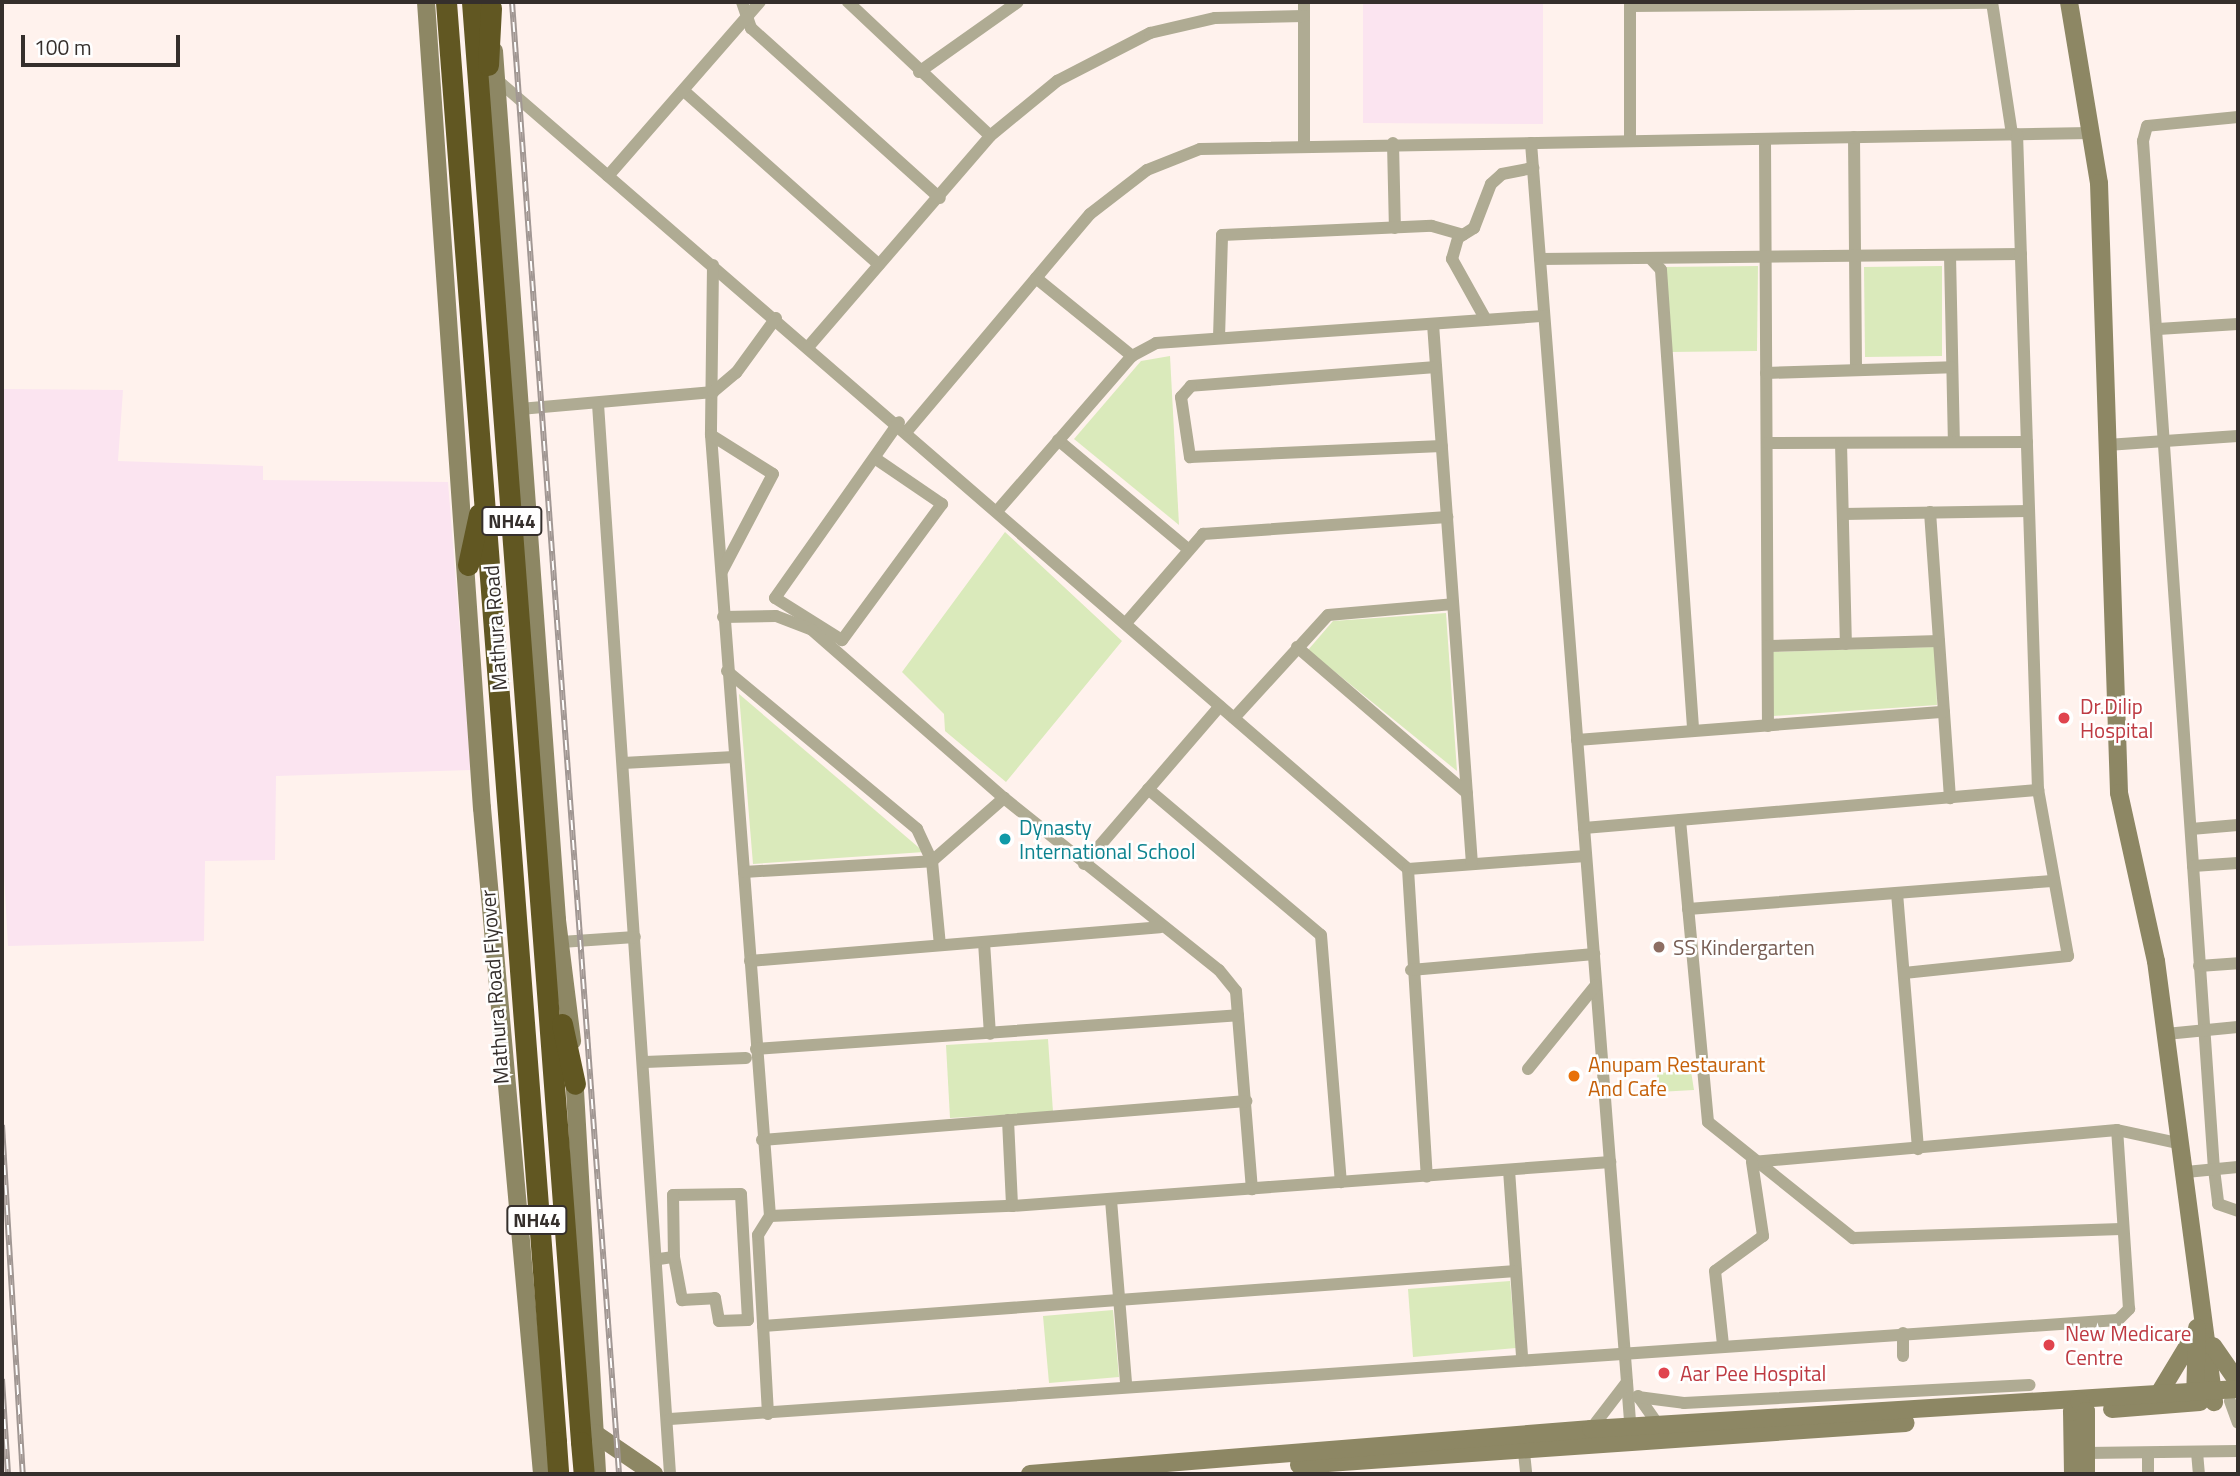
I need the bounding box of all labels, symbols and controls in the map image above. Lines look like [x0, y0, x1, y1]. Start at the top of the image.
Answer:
scale bar [24, 21, 184, 65]
text: 100 m [34, 31, 91, 63]
road number: NH44 [480, 506, 544, 536]
street label: Mathura Road [478, 564, 512, 692]
place label: Dr.Dilip Hospital [2080, 693, 2153, 743]
marker: Dr.Dilip Hospital [2054, 708, 2074, 728]
place label: Dynasty International School [1019, 814, 1196, 864]
marker: Dynasty International School [997, 831, 1013, 847]
street label: Mathura Road Flyover [475, 889, 513, 1085]
place label: SS Kindergarten [1673, 934, 1815, 960]
marker: SS Kindergarten [1651, 939, 1667, 955]
place label: Anupam Restaurant And Cafe [1588, 1051, 1765, 1101]
marker: Anupam Restaurant And Cafe [1566, 1068, 1582, 1084]
road number: NH44 [505, 1204, 568, 1236]
place label: New Medicare Centre [2065, 1320, 2191, 1370]
marker: New Medicare Centre [2039, 1335, 2059, 1355]
place label: Aar Pee Hospital [1680, 1360, 1826, 1386]
marker: Aar Pee Hospital [1654, 1363, 1674, 1383]

